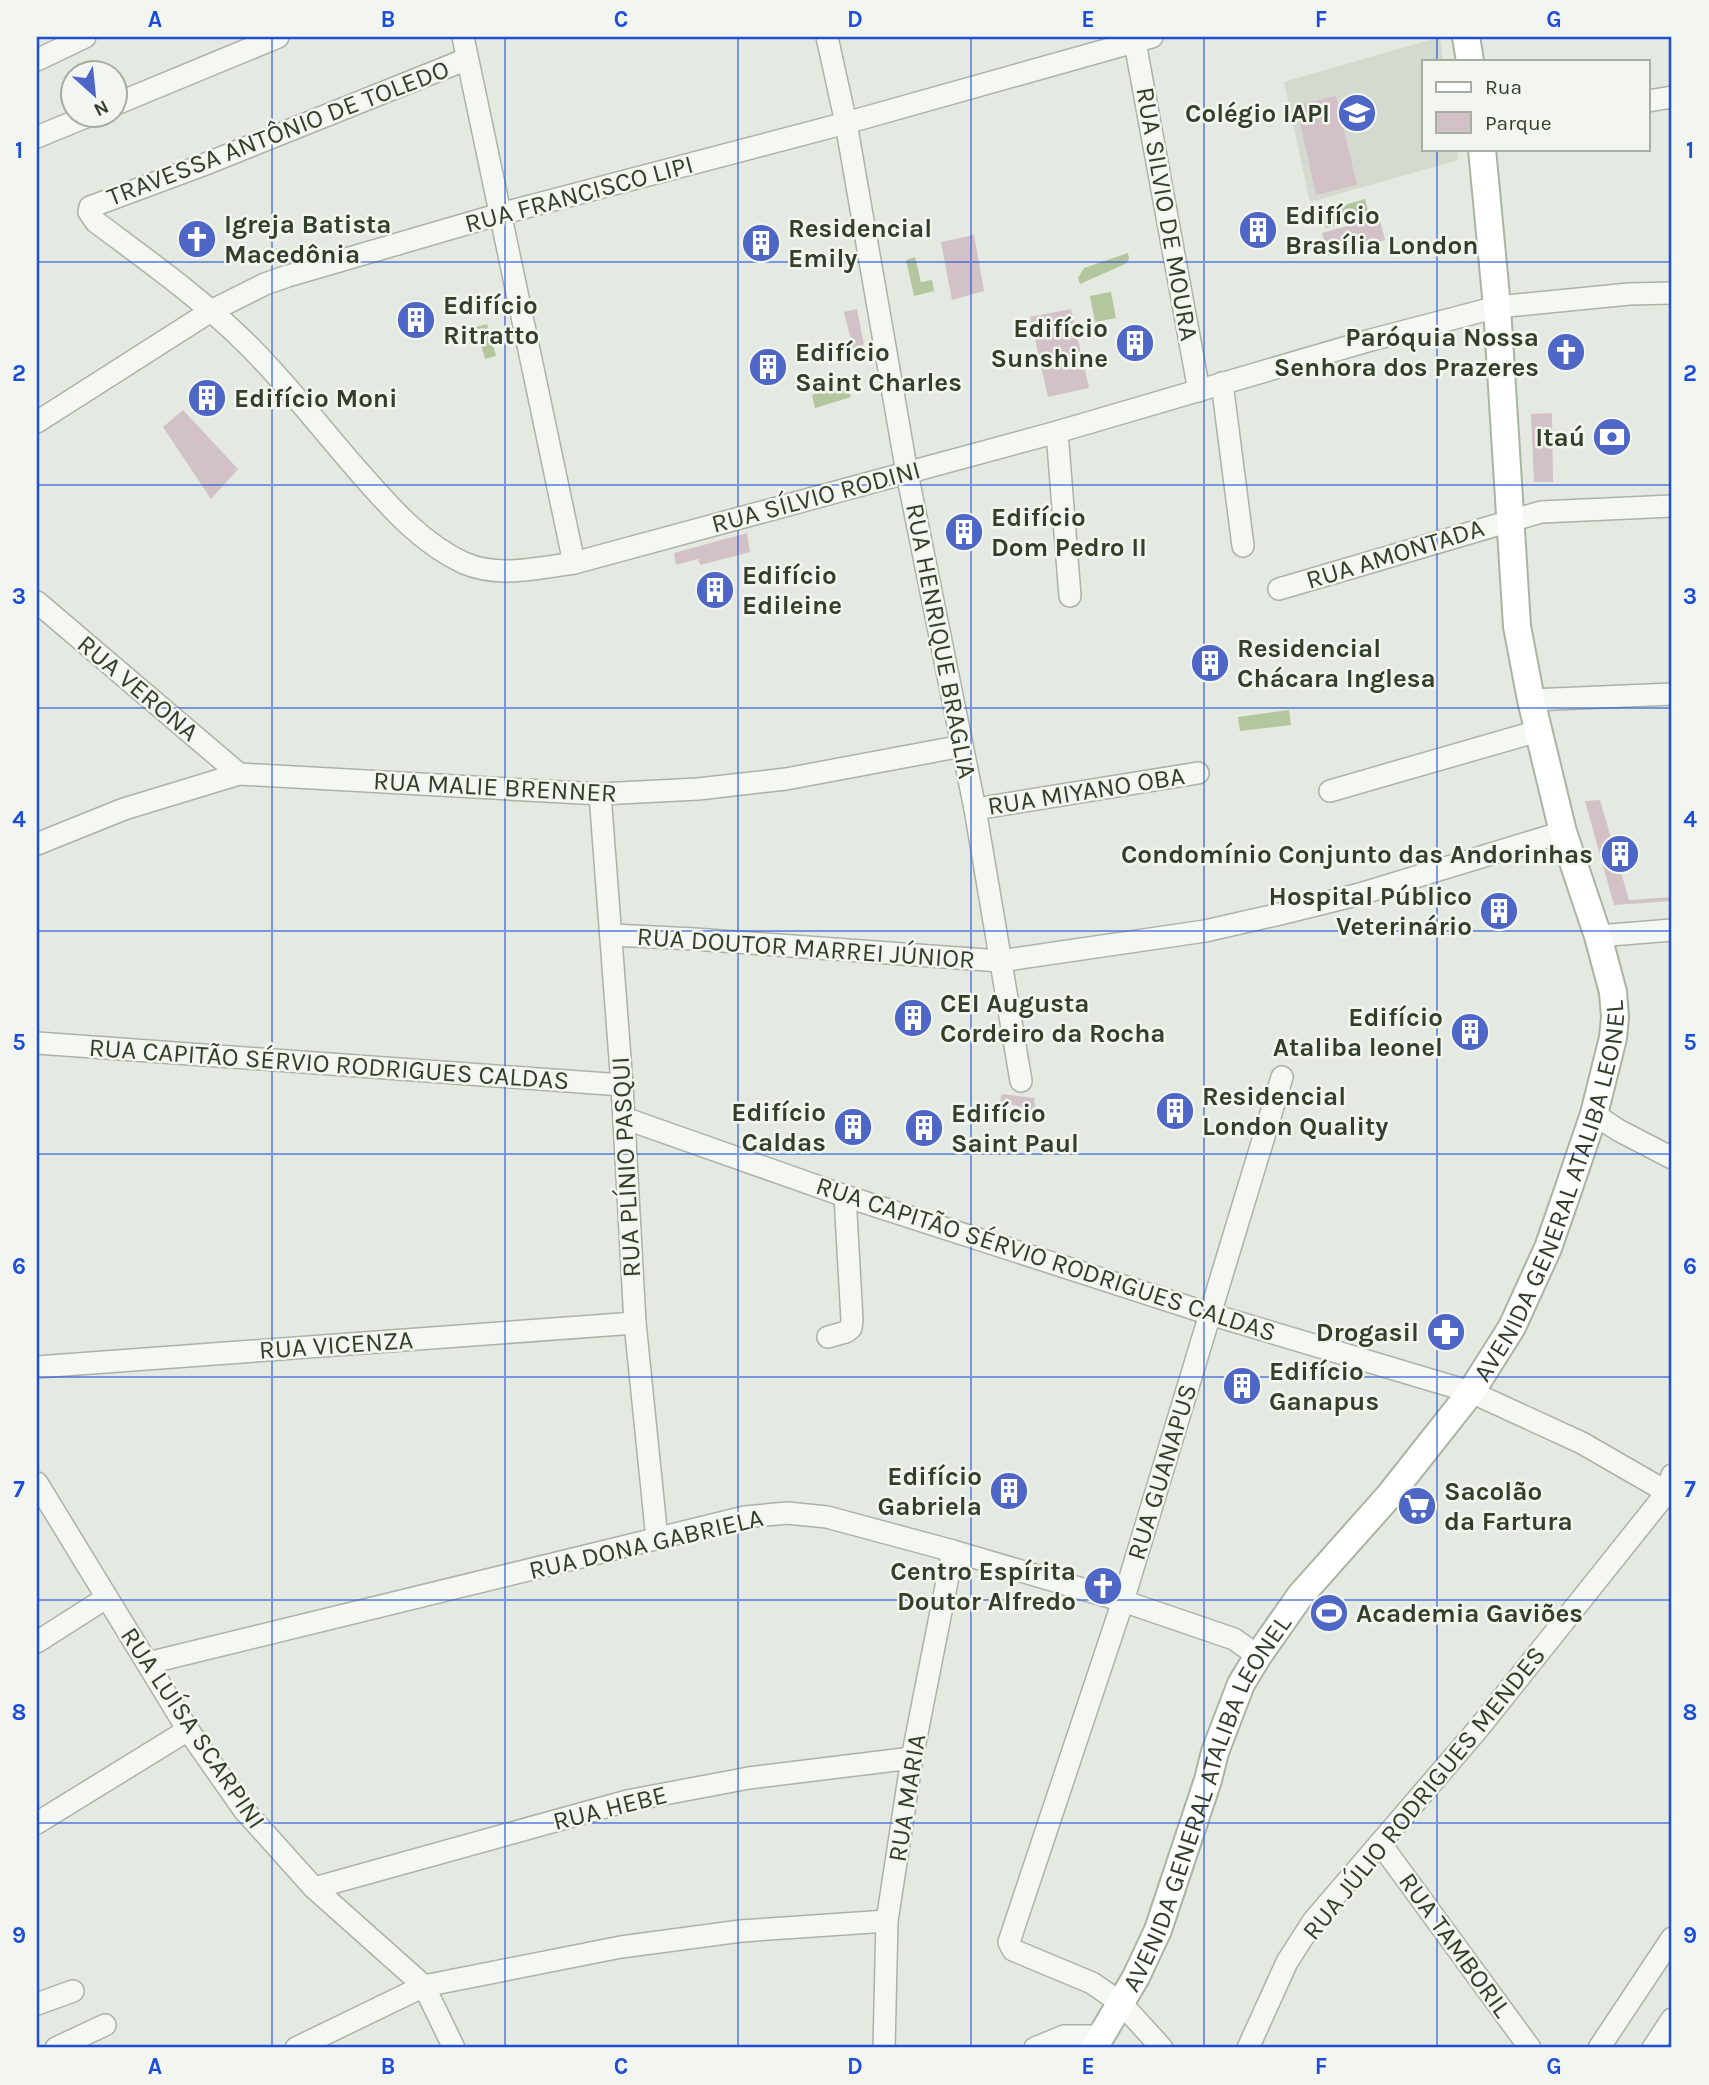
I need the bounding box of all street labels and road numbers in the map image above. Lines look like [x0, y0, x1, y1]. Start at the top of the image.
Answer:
street label: TRAVESSA ANTÔNIO DE TOLEDO [103, 53, 453, 213]
street label: RUA SILVIO DE MOURA [1129, 85, 1205, 344]
street label: RUA FRANCISCO LIPI [461, 149, 697, 239]
street label: RUA SÍLVIO RODINI [708, 453, 924, 540]
street label: RUA HENRIQUE BRAGLIA [899, 501, 983, 781]
street label: RUA AMONTADA [1302, 512, 1488, 596]
street label: RUA VERONA [71, 628, 205, 748]
street label: RUA MIYANO OBA [985, 760, 1187, 822]
street label: RUA MALIE BRENNER [372, 765, 618, 809]
street label: RUA DOUTOR MARREI JÚNIOR [636, 920, 976, 975]
street label: AVENIDA GENERAL ATALIBA LEONEL [1466, 999, 1631, 1387]
street label: RUA CAPITÃO SÉRVIO RODRIGUES CALDAS [88, 1031, 570, 1096]
street label: RUA PLÍNIO PASQUI [604, 1056, 647, 1278]
street label: RUA CAPITÃO SÉRVIO RODRIGUES CALDAS [812, 1169, 1280, 1348]
street label: RUA VICENZA [258, 1324, 414, 1366]
street label: RUA GUANAPUS [1121, 1380, 1203, 1564]
street label: RUA DONA GABRIELA [526, 1502, 766, 1586]
street label: AVENIDA GENERAL ATALIBA LEONEL [1115, 1609, 1298, 1997]
street label: RUA LUÍSA SCARPINI [114, 1621, 273, 1835]
street label: RUA JÚLIO RODRIGUES MENDES [1295, 1639, 1552, 1946]
street label: RUA MARIA [882, 1732, 932, 1864]
street label: RUA HEBE [550, 1779, 670, 1837]
street label: RUA TAMBORIL [1392, 1867, 1518, 2023]

